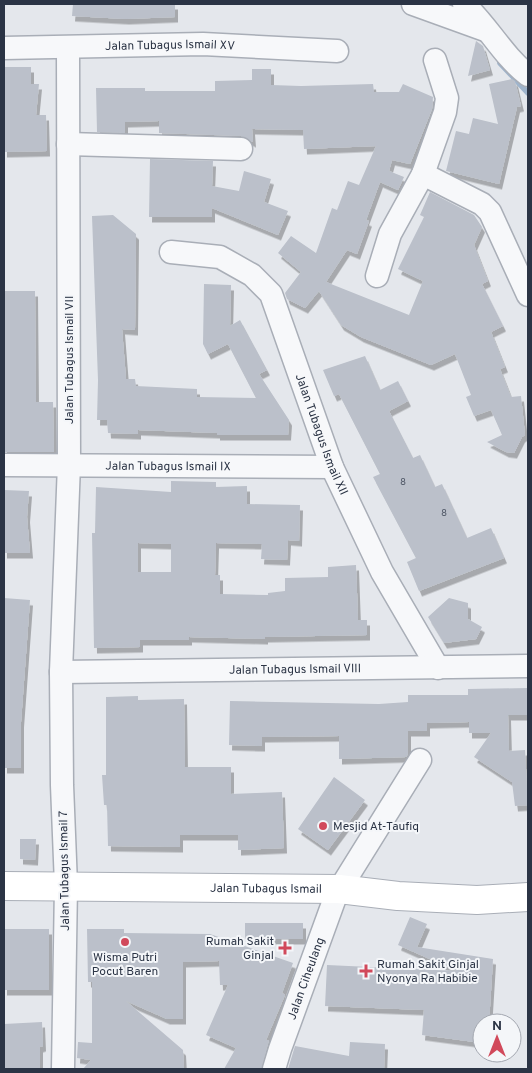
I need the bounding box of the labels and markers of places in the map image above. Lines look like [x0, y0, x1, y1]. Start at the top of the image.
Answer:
place label: Mesjid At-Taufiq [333, 819, 419, 835]
marker: Mesjid At-Taufiq [317, 820, 329, 832]
place label: Rumah Sakit Ginjal [206, 934, 274, 964]
marker: Wisma Putri Pocut Baren [119, 936, 131, 948]
marker: Rumah Sakit Ginjal [278, 941, 292, 955]
place label: Wisma Putri Pocut Baren [92, 950, 158, 980]
place label: Rumah Sakit Ginjal Nyonya Ra Habibie [377, 957, 479, 987]
marker: Rumah Sakit Ginjal Nyonya Ra Habibie [359, 964, 373, 978]

